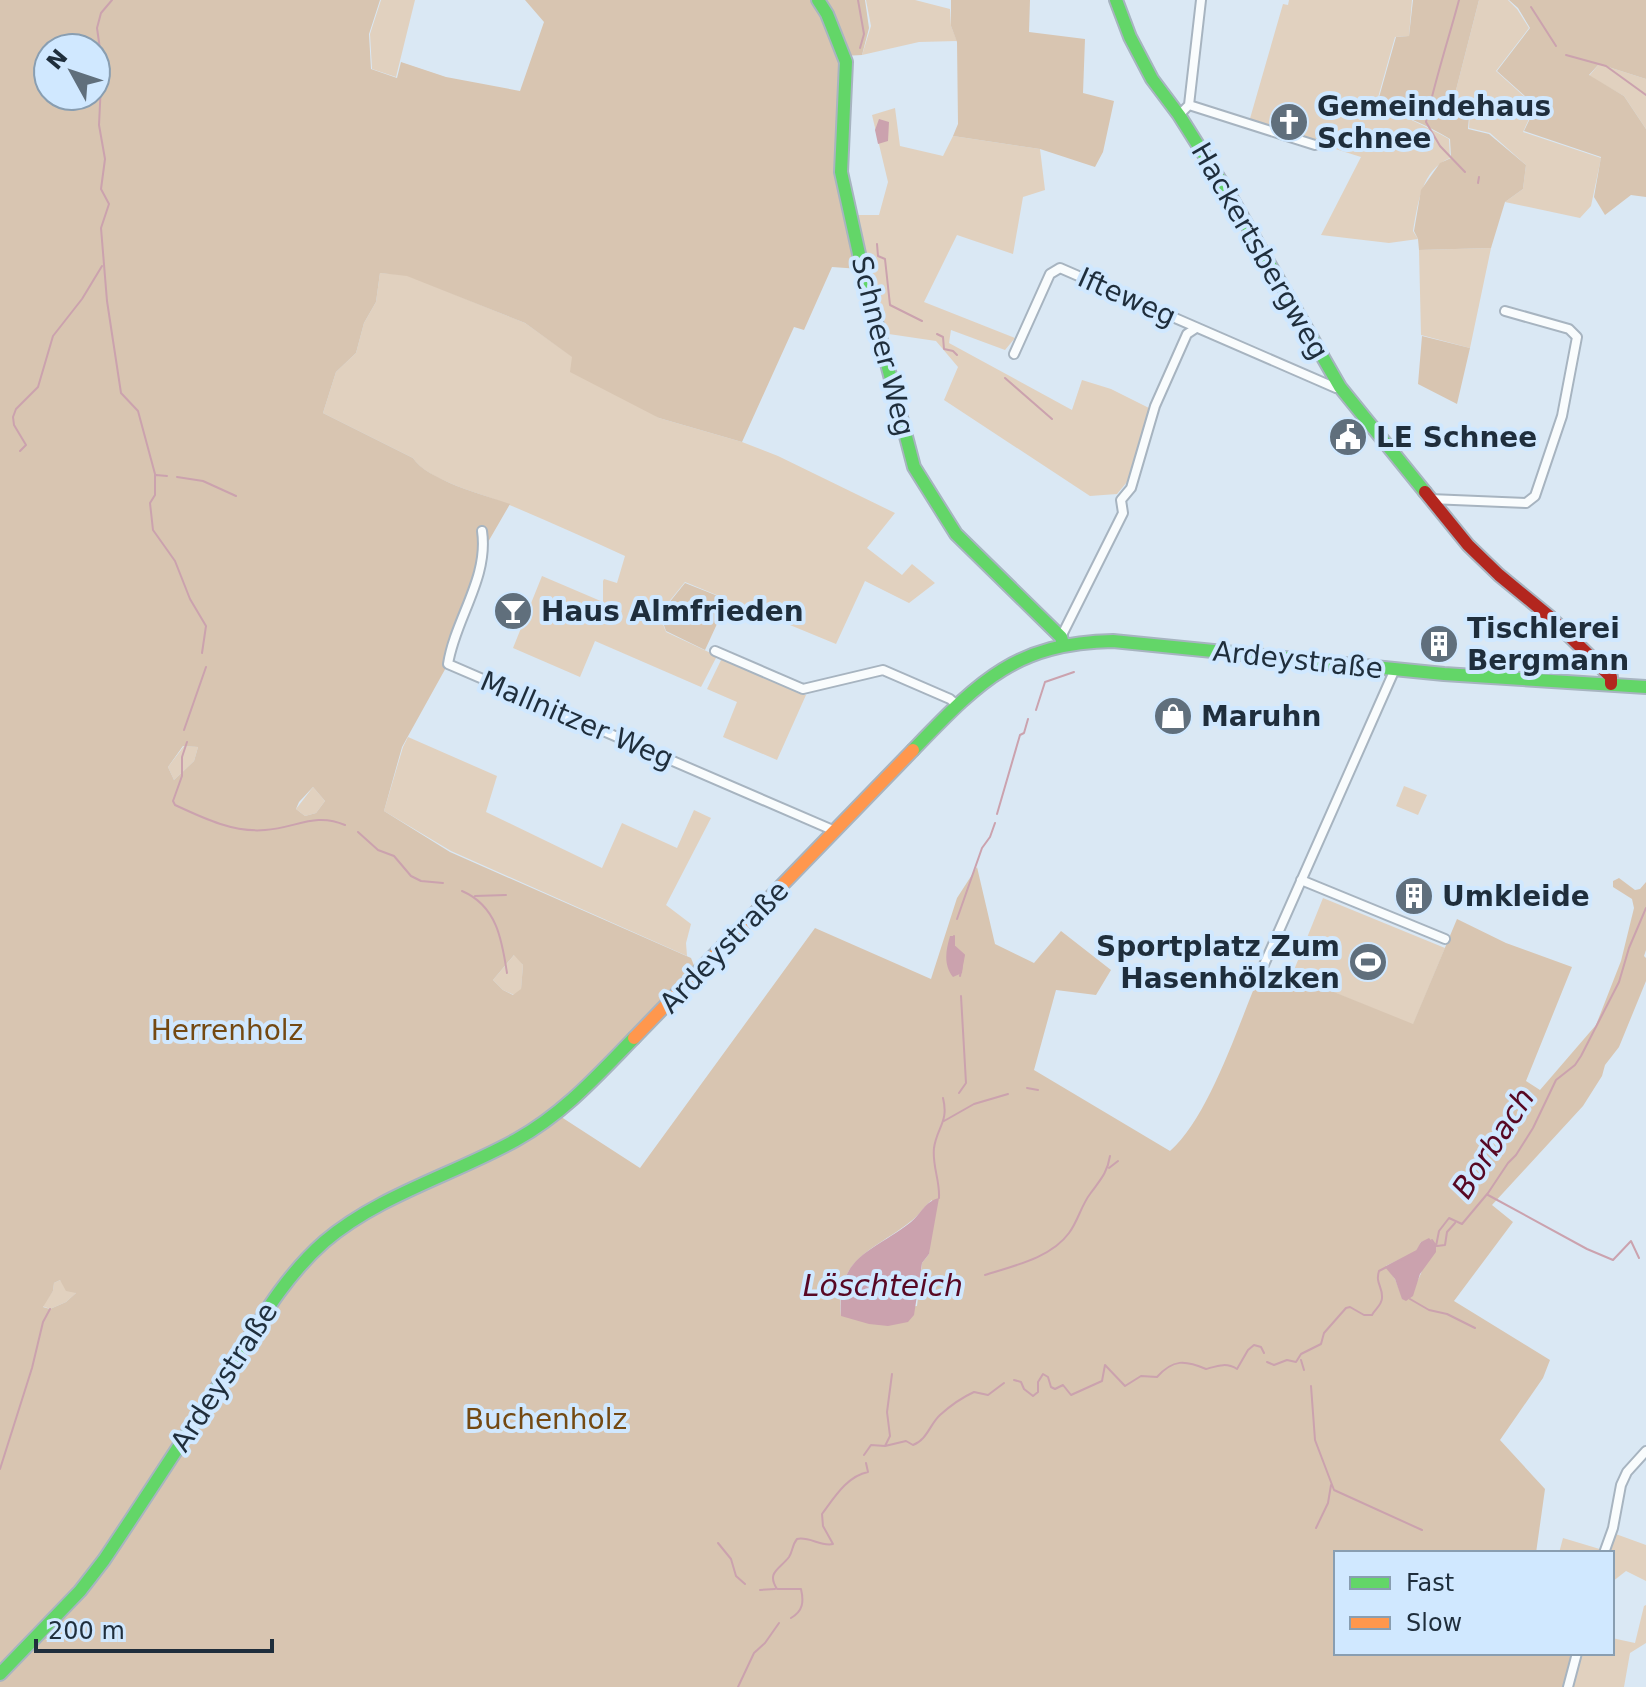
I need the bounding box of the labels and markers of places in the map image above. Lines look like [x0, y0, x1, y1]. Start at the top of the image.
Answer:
place label: Gemeindehaus Schnee [1317, 90, 1551, 155]
church icon: Gemeindehaus Schnee [1268, 101, 1310, 143]
public building icon: LE Schnee [1327, 416, 1369, 458]
place label: LE Schnee [1376, 421, 1537, 454]
bar icon: Haus Almfrieden [492, 590, 534, 632]
place label: Haus Almfrieden [541, 595, 804, 628]
place label: Tischlerei Bergmann [1467, 612, 1629, 677]
building icon: Tischlerei Bergmann [1418, 623, 1460, 665]
shop icon: Maruhn [1152, 695, 1194, 737]
place label: Maruhn [1201, 700, 1321, 733]
building icon: Umkleide [1393, 875, 1435, 917]
place label: Umkleide [1442, 880, 1590, 913]
place label: Sportplatz Zum Hasenhölzken [1096, 930, 1340, 995]
sports icon: Sportplatz Zum Hasenhölzken [1347, 941, 1389, 983]

